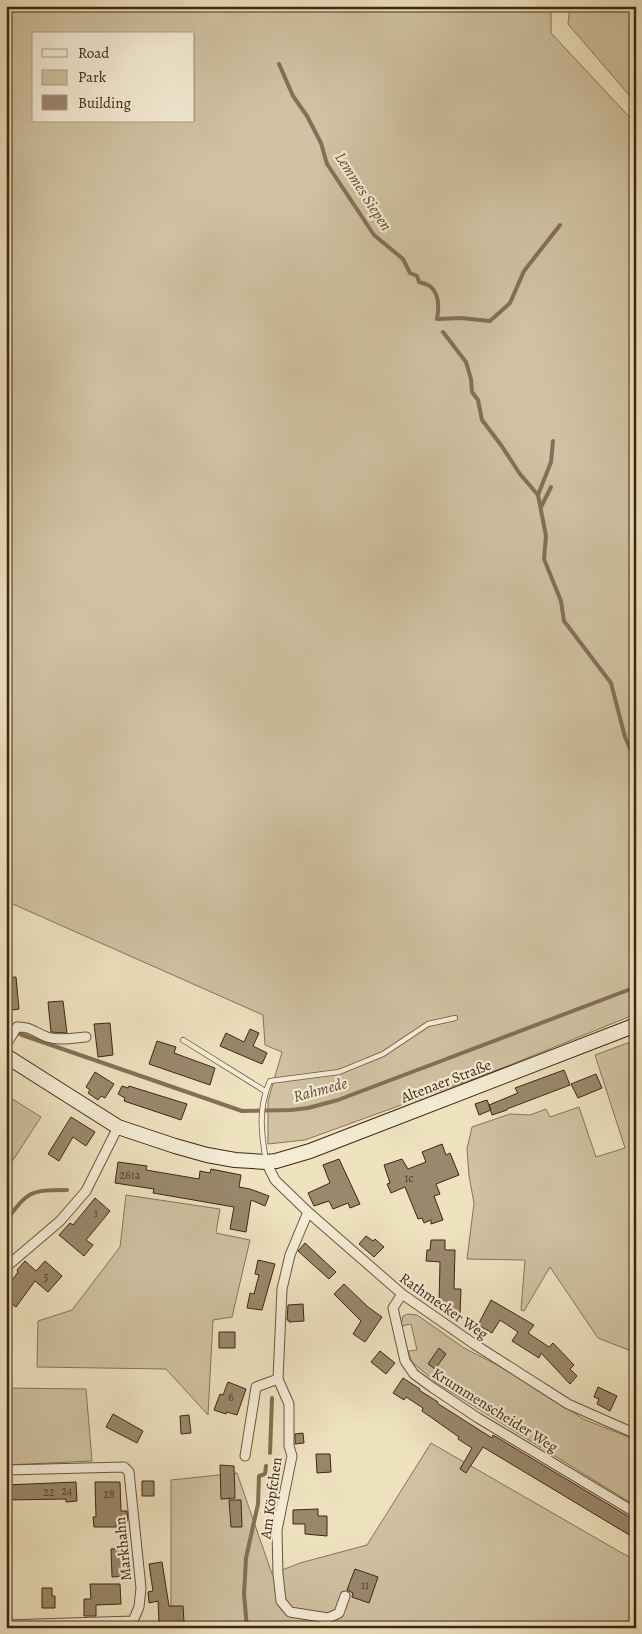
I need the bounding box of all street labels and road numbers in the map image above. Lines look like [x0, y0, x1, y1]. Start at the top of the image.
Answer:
street label: Altenaer Straße [397, 1054, 494, 1108]
street label: Rathmecker Weg [396, 1268, 493, 1344]
street label: Krummenscheider Weg [428, 1363, 562, 1457]
street label: Am Köpfchen [255, 1456, 287, 1541]
street label: Markhahn [110, 1516, 136, 1582]

